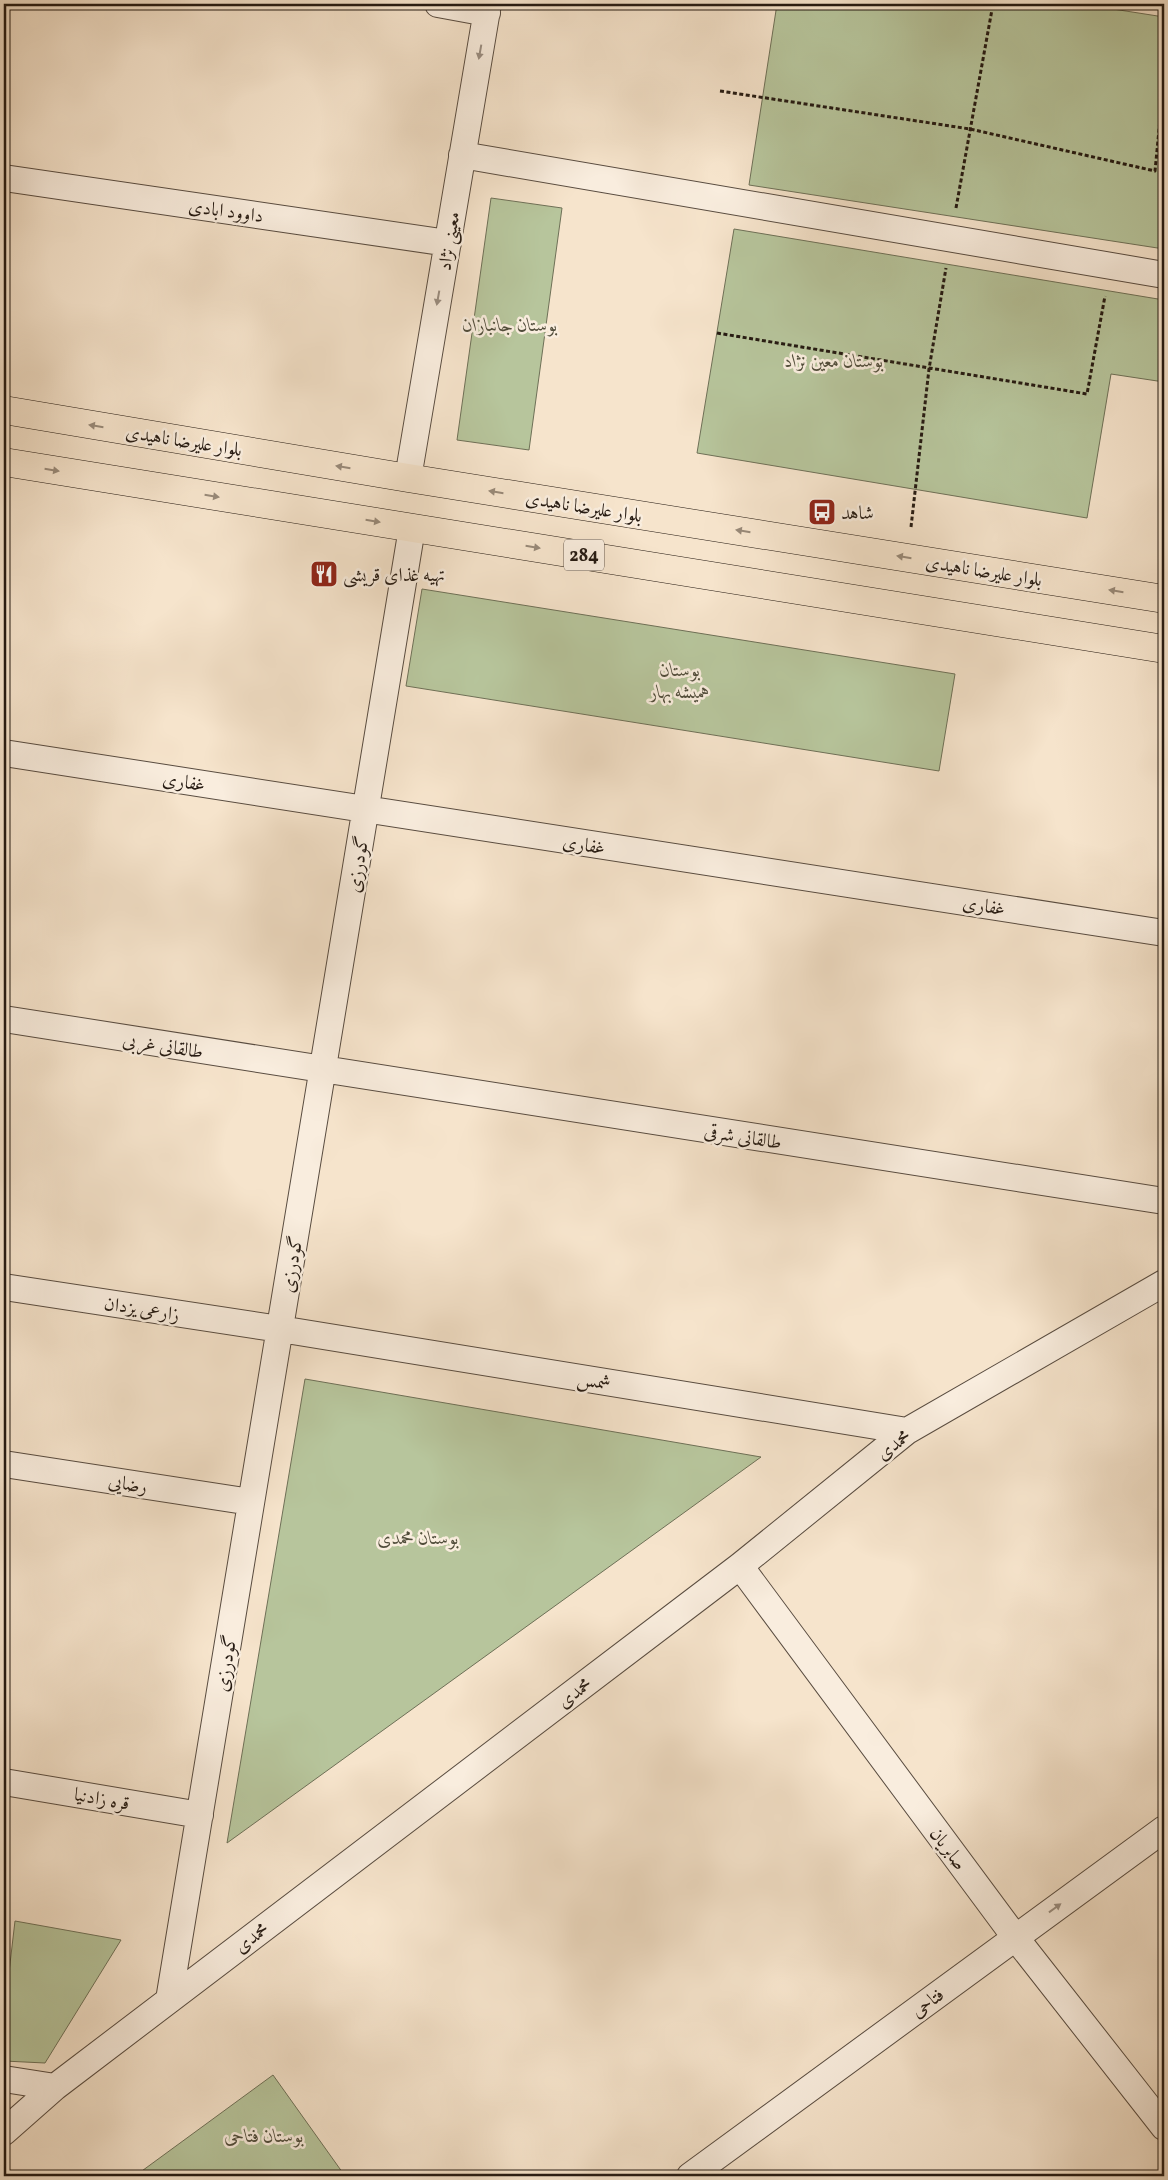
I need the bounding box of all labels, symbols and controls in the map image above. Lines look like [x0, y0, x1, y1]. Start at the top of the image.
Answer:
one-way arrow [475, 44, 483, 60]
street label: داوود ابادی [187, 194, 265, 230]
street label: معینی نژاد [432, 210, 467, 273]
one-way arrow [434, 291, 442, 307]
park label: بوستان جانبازان [462, 313, 558, 339]
park label: بوستان معین نژاد [784, 349, 884, 375]
street label: بلوار علیرضا ناهیدی [124, 420, 244, 464]
one-way arrow [88, 421, 104, 429]
one-way arrow [335, 462, 351, 470]
one-way arrow [44, 466, 60, 474]
street label: بلوار علیرضا ناهیدی [524, 486, 644, 530]
one-way arrow [488, 487, 504, 495]
one-way arrow [205, 492, 221, 500]
bus stop icon: شاهد [807, 497, 837, 527]
place label: شاهد [841, 501, 874, 527]
one-way arrow [365, 518, 381, 526]
one-way arrow [735, 527, 751, 535]
road number: 284 [564, 540, 604, 570]
one-way arrow [526, 544, 542, 552]
street label: بلوار علیرضا ناهیدی [924, 550, 1044, 594]
one-way arrow [895, 553, 911, 561]
restaurant icon: تهیه غذای قریشی [309, 559, 339, 589]
place label: تهیه غذای قریشی [343, 563, 445, 589]
one-way arrow [1108, 587, 1124, 595]
park label: بوستان همیشه بهار [648, 658, 710, 706]
street label: غفاری [161, 767, 207, 799]
street label: غفاری [561, 830, 607, 862]
street label: گودرزی [342, 834, 376, 895]
street label: غفاری [961, 891, 1007, 923]
street label: طالقانی غربی [120, 1028, 205, 1066]
street label: طالقانی شرقی [702, 1119, 783, 1157]
street label: گودرزی [276, 1234, 310, 1295]
street label: زارعی یزدان [102, 1291, 181, 1329]
street label: شمس [575, 1366, 612, 1397]
street label: محمدی [871, 1424, 917, 1467]
street label: رضایی [106, 1469, 149, 1501]
park label: بوستان محمدی [377, 1526, 459, 1552]
street label: گودرزی [210, 1633, 244, 1694]
street label: محمدی [552, 1672, 598, 1715]
street label: قره زادنیا [72, 1782, 131, 1818]
street label: صابریان [923, 1822, 972, 1876]
one-way arrow [1048, 1903, 1061, 1914]
street label: محمدی [229, 1917, 275, 1960]
street label: فتاحی [906, 1983, 950, 2025]
park label: بوستان فتاحی [224, 2124, 304, 2150]

